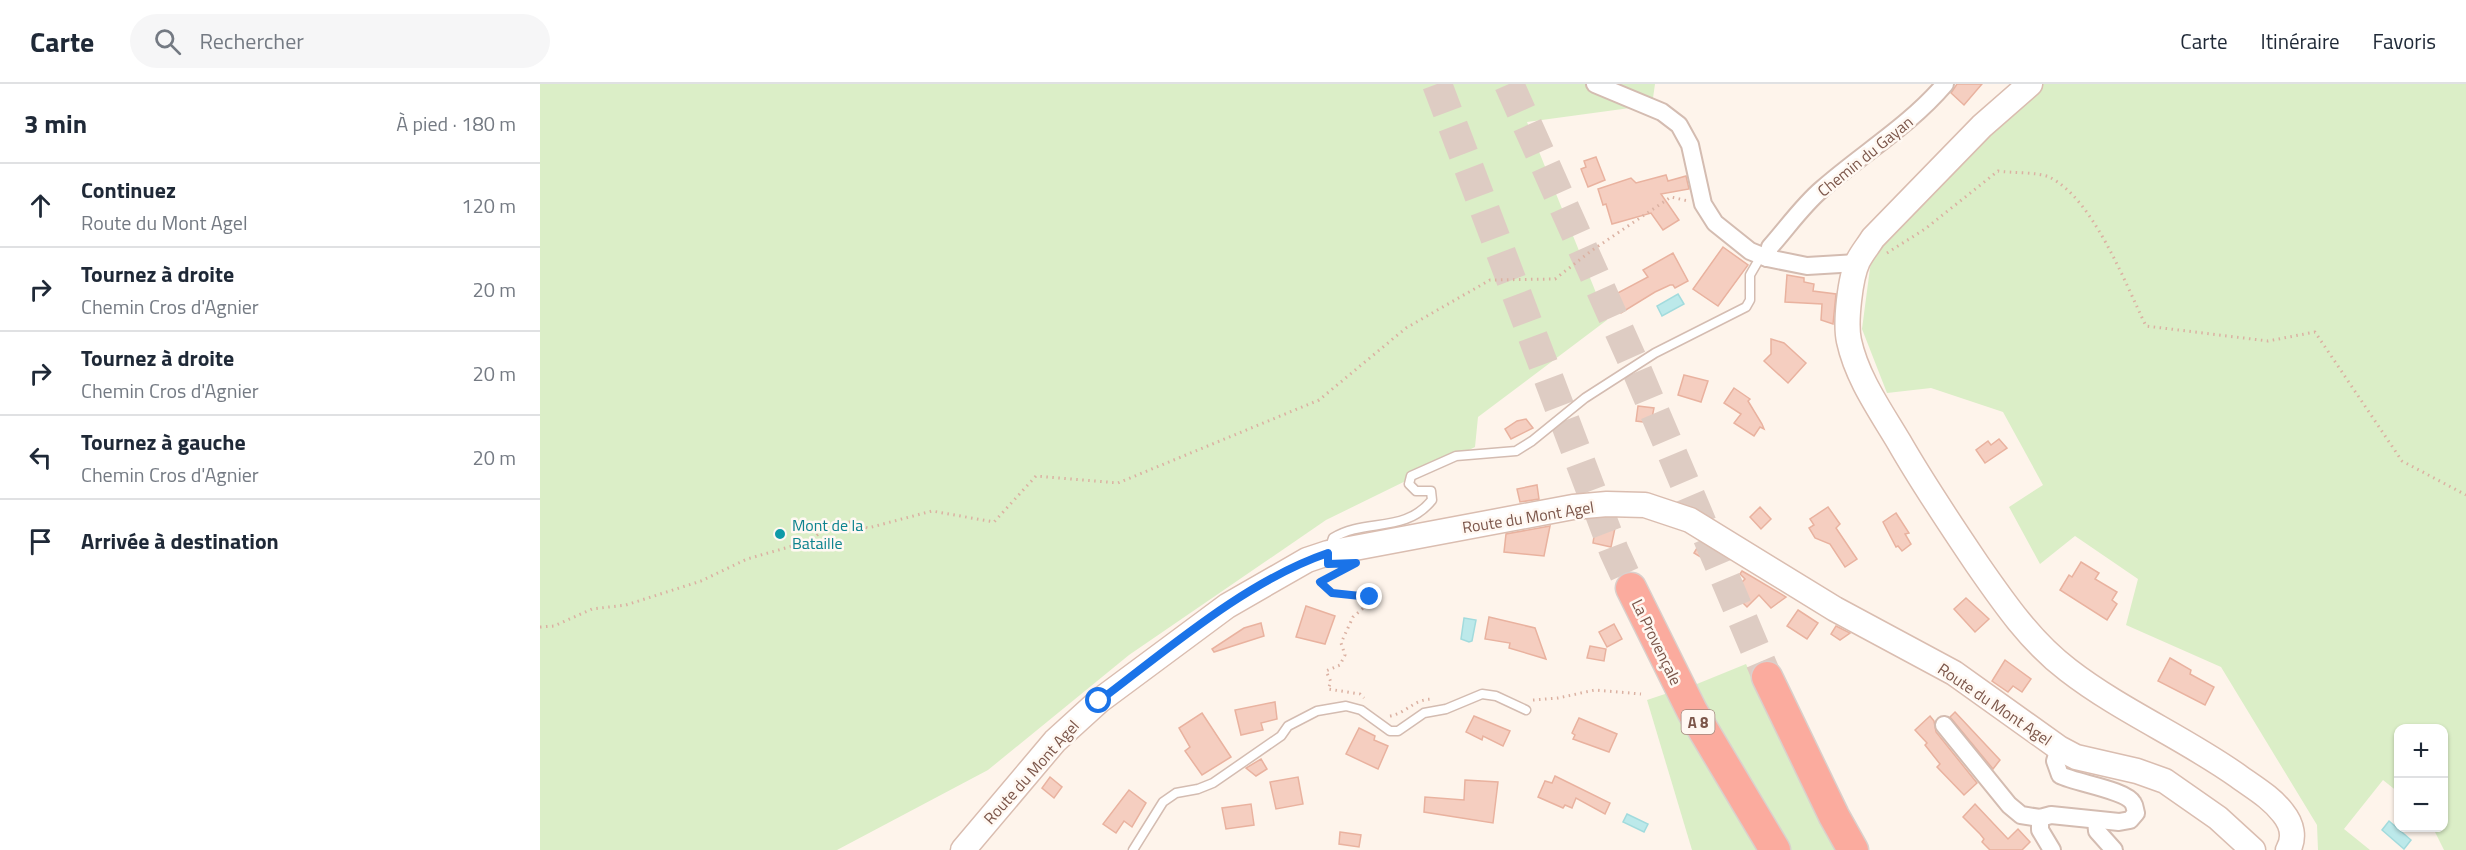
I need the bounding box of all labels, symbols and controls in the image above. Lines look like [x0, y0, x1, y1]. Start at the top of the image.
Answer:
search box [130, 14, 550, 68]
text: Carte [30, 20, 94, 63]
text: Rechercher [199, 24, 304, 58]
icon: search [151, 25, 184, 58]
text: Carte [2180, 25, 2228, 57]
text: Itinéraire [2261, 25, 2340, 57]
text: Favoris [2373, 25, 2436, 57]
text: 3 min [24, 104, 87, 143]
text: À pied · 180 m [396, 108, 516, 139]
street label: Chemin du Gayan [1812, 110, 1918, 202]
text: Continuez [81, 173, 176, 207]
icon: ahead [24, 189, 57, 222]
text: 120 m [461, 190, 516, 221]
text: Route du Mont Agel [81, 207, 248, 238]
text: Tournez à droite [81, 257, 234, 291]
icon: right [24, 273, 57, 306]
text: 20 m [472, 274, 516, 305]
text: Chemin Cros d'Agnier [81, 291, 259, 322]
text: Tournez à droite [81, 341, 234, 375]
icon: right [24, 357, 57, 390]
text: 20 m [472, 358, 516, 389]
text: Chemin Cros d'Agnier [81, 375, 259, 406]
text: Tournez à gauche [81, 425, 246, 459]
icon: left [24, 441, 57, 474]
text: 20 m [472, 442, 516, 473]
text: Chemin Cros d'Agnier [81, 459, 259, 490]
street label: Route du Mont Agel [1460, 495, 1596, 539]
place label: Mont de la Bataille [792, 513, 863, 555]
text: Arrivée à destination [81, 524, 279, 558]
icon: arrive [24, 525, 57, 558]
marker: Mont de la Bataille [773, 527, 787, 541]
route end [1356, 583, 1382, 609]
street label: La Provençale [1626, 595, 1688, 689]
street label: Route du Mont Agel [1933, 657, 2057, 751]
route start [1085, 687, 1111, 713]
road number: A 8 [1682, 710, 1714, 734]
street label: Route du Mont Agel [978, 714, 1084, 830]
map controls [2394, 724, 2448, 832]
button: + [2394, 724, 2448, 778]
button: − [2394, 778, 2448, 832]

